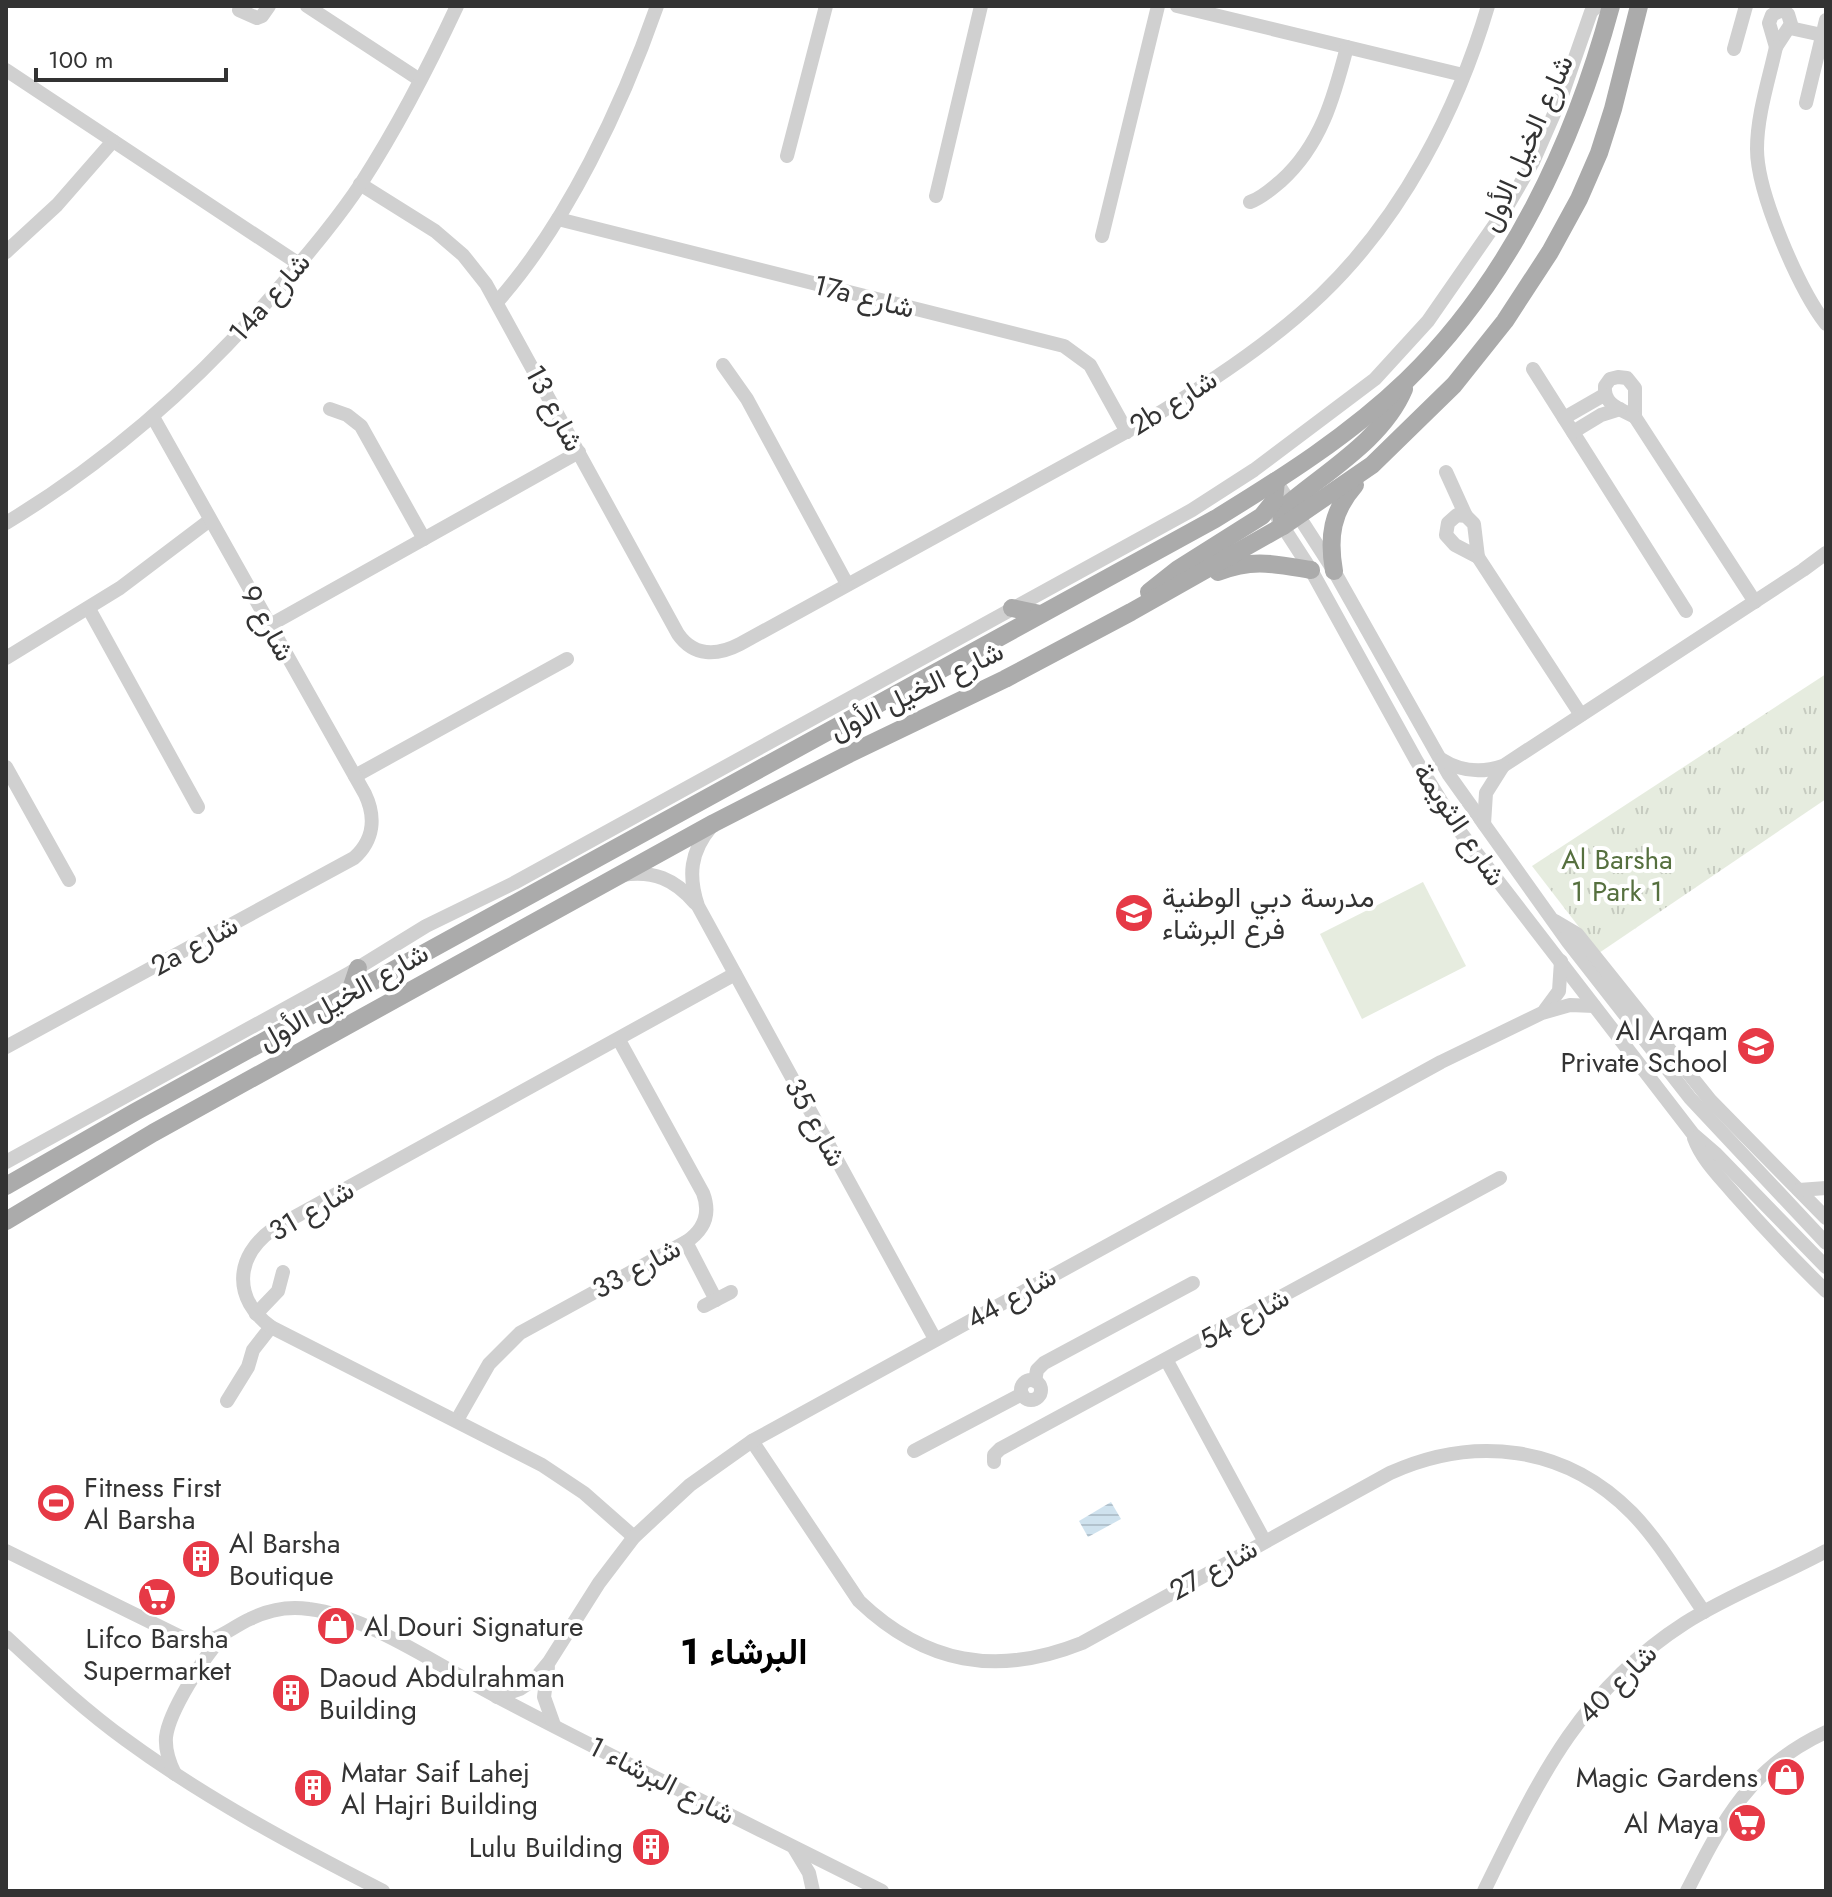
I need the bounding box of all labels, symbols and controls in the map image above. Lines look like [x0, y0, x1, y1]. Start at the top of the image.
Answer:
scale bar [36, 32, 226, 82]
text: 100 m [48, 42, 114, 77]
street label: شارع الخيل الأول [1469, 48, 1584, 238]
street label: 14a شارع [219, 243, 320, 351]
street label: 17a شارع [809, 264, 919, 329]
street label: شارع 13 [515, 358, 594, 459]
street label: 2b شارع [1121, 359, 1225, 445]
street label: شارع 9 [230, 578, 305, 669]
street label: شارع الخيل الأول [822, 631, 1010, 750]
street label: شارع الثويمة [1403, 754, 1516, 894]
park label: Al Barsha 1 Park 1 [1561, 839, 1673, 912]
place label: مدرسة دبي الوطنية فرع البرشاء [1162, 877, 1374, 950]
school or university icon: مدرسة دبي الوطنية فرع البرشاء [1113, 892, 1155, 934]
street label: 2a شارع [143, 905, 245, 986]
street label: شارع الخيل الأول [250, 933, 436, 1060]
place label: Al Arqam Private School [1561, 1010, 1728, 1083]
school or university icon: Al Arqam Private School [1735, 1025, 1777, 1067]
street label: شارع 35 [774, 1070, 857, 1174]
street label: شارع 31 [261, 1170, 362, 1251]
street label: شارع 33 [585, 1228, 688, 1309]
street label: شارع 44 [959, 1256, 1064, 1339]
street label: شارع 54 [1192, 1277, 1297, 1360]
place label: Fitness First Al Barsha [84, 1467, 221, 1540]
sports icon: Fitness First Al Barsha [35, 1482, 77, 1524]
place label: Al Barsha Boutique [229, 1523, 340, 1596]
street label: شارع 27 [1162, 1528, 1265, 1610]
building icon: Al Barsha Boutique [180, 1538, 222, 1580]
supermarket icon: Lifco Barsha Supermarket [136, 1576, 178, 1618]
shop icon: Al Douri Signature [315, 1605, 357, 1647]
place label: Al Douri Signature [364, 1606, 583, 1647]
place label: Lifco Barsha Supermarket [83, 1618, 231, 1691]
district label: البرشاء 1 [680, 1625, 808, 1677]
street label: شارع 40 [1568, 1634, 1666, 1732]
place label: Daoud Abdulrahman Building [319, 1657, 565, 1730]
building icon: Daoud Abdulrahman Building [270, 1672, 312, 1714]
street label: شارع البرشاء 1 [581, 1726, 742, 1835]
place label: Matar Saif Lahej Al Hajri Building [341, 1752, 538, 1825]
shop icon: Magic Gardens [1765, 1756, 1807, 1798]
place label: Magic Gardens [1576, 1757, 1758, 1798]
building icon: Matar Saif Lahej Al Hajri Building [292, 1767, 334, 1809]
supermarket icon: Al Maya [1726, 1802, 1768, 1844]
place label: Al Maya [1624, 1803, 1719, 1844]
building icon: Lulu Building [630, 1826, 672, 1868]
place label: Lulu Building [469, 1827, 623, 1868]

